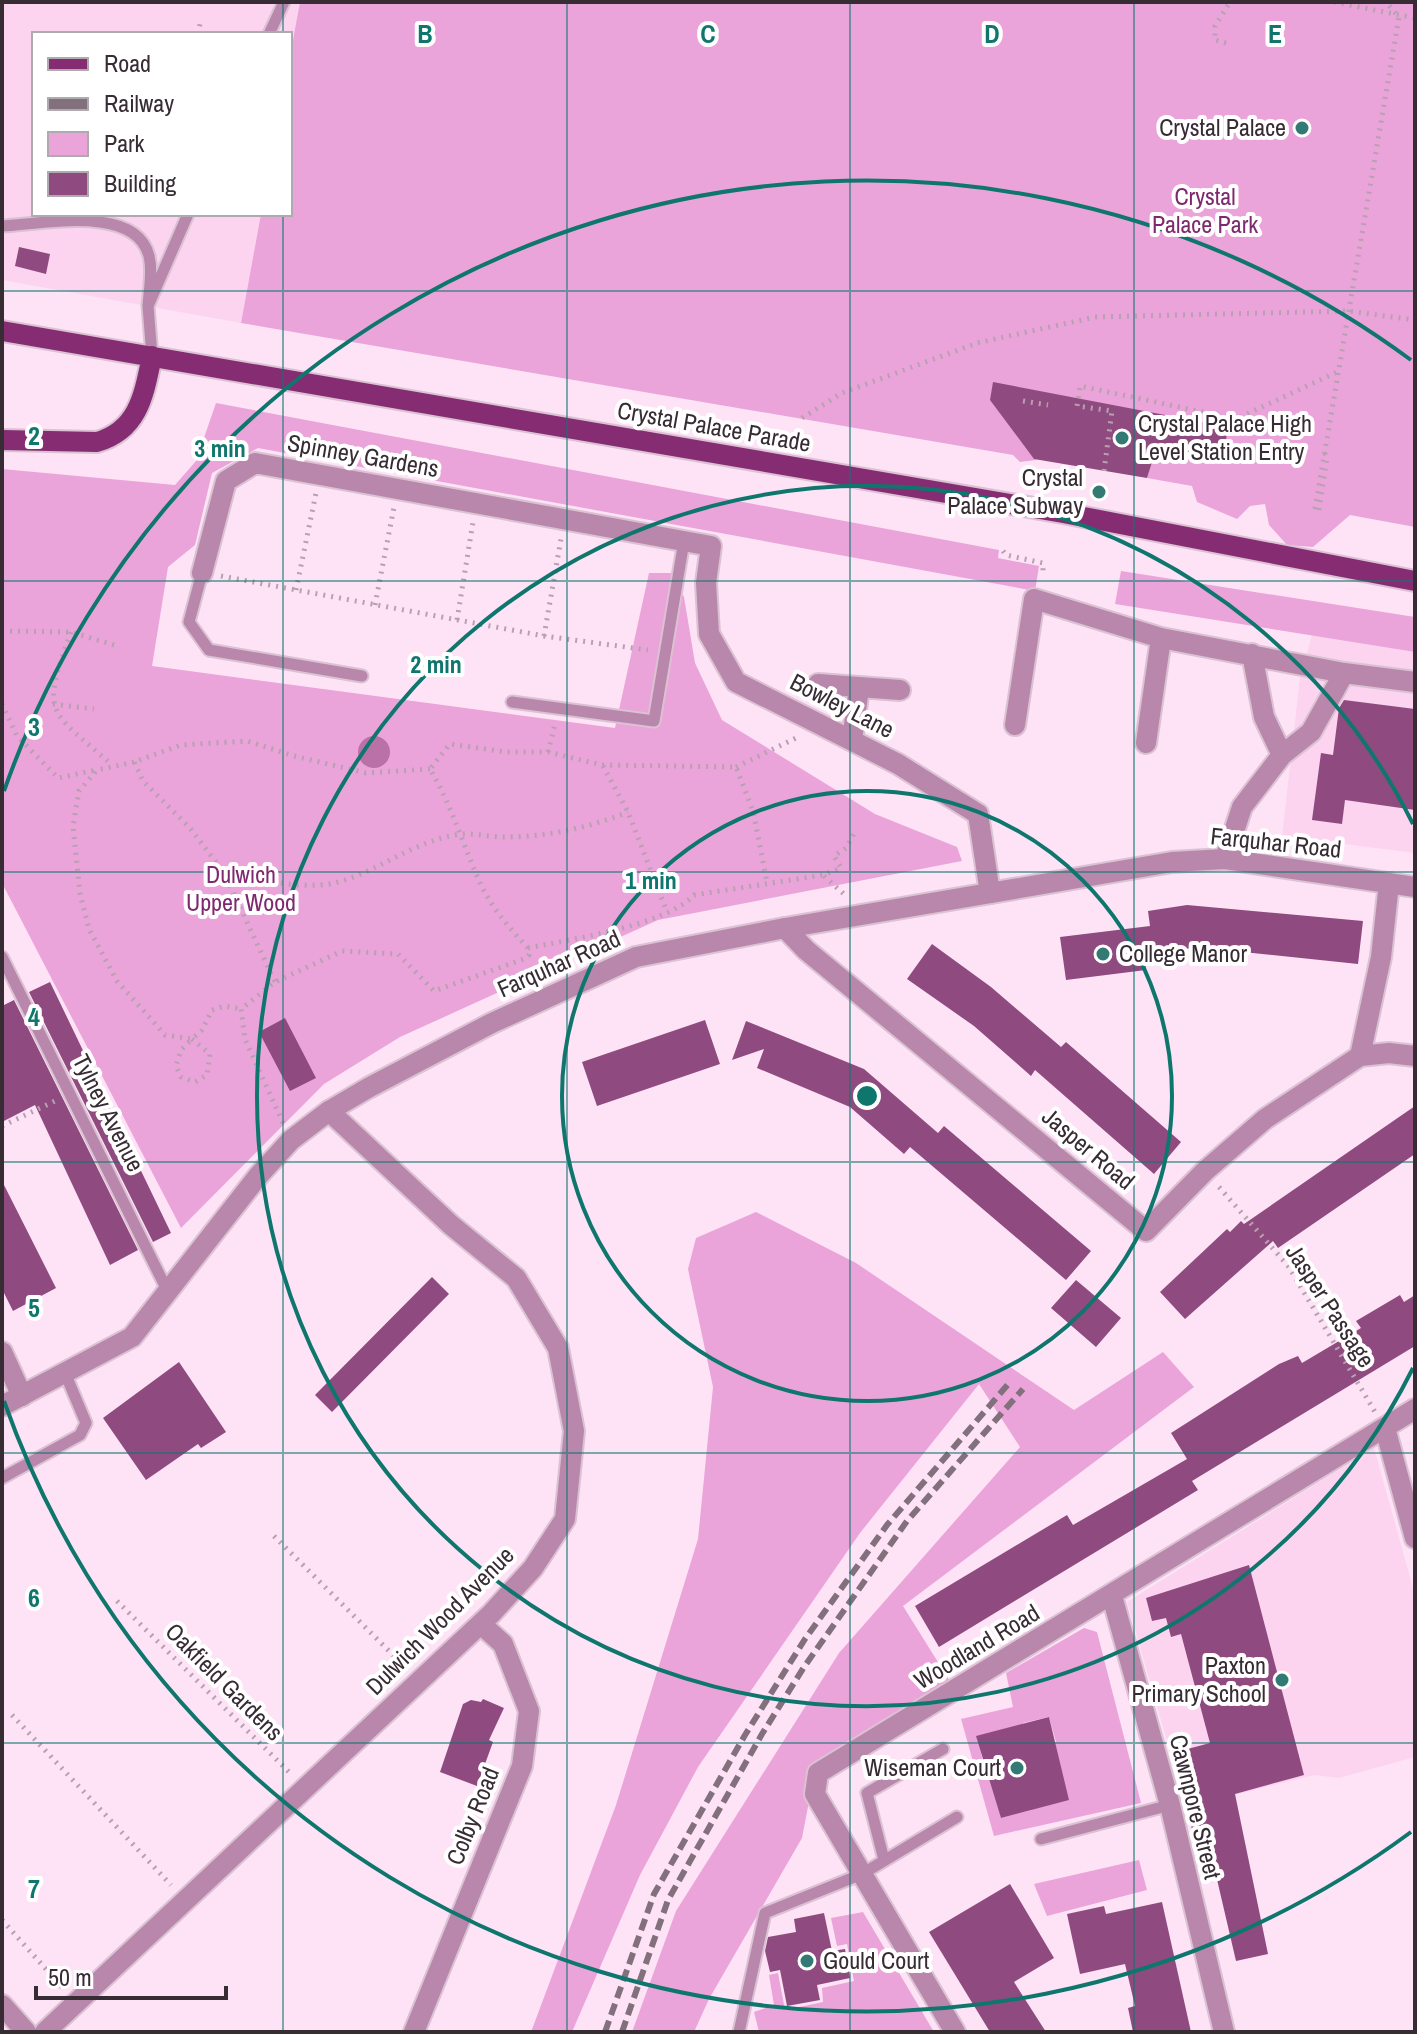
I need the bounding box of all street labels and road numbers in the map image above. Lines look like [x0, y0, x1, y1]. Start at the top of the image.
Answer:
street label: Crystal Palace Parade [615, 393, 813, 459]
street label: Spinney Gardens [285, 426, 441, 484]
street label: Bowley Lane [785, 665, 900, 745]
street label: Farquhar Road [1209, 819, 1343, 865]
street label: Farquhar Road [492, 922, 625, 1004]
street label: Tylney Avenue [66, 1048, 152, 1177]
street label: Jasper Road [1036, 1100, 1142, 1196]
street label: Jasper Passage [1279, 1238, 1383, 1373]
street label: Dulwich Wood Avenue [358, 1539, 520, 1701]
street label: Woodland Road [908, 1596, 1045, 1696]
street label: Oakfield Gardens [159, 1615, 291, 1747]
street label: Cawnpore Street [1163, 1731, 1229, 1883]
street label: Colby Road [438, 1762, 506, 1869]

